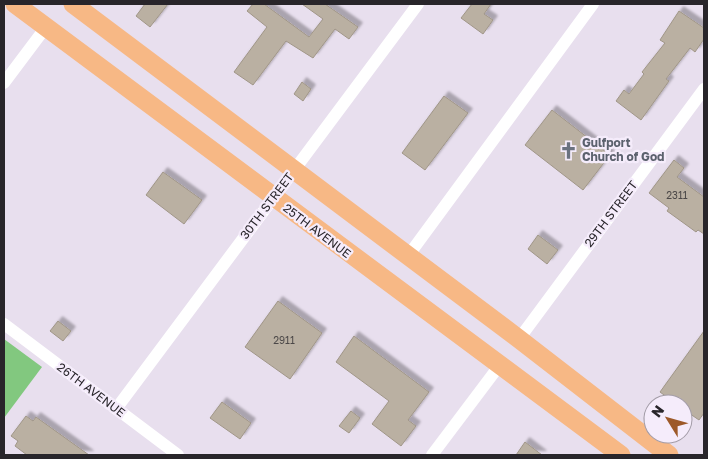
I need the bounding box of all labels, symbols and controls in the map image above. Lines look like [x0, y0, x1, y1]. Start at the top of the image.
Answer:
place label: Gulfport Church of God [582, 135, 665, 164]
church icon: Gulfport Church of God [558, 140, 578, 160]
street label: 30TH STREET [237, 169, 297, 242]
street label: 29TH STREET [581, 177, 641, 250]
house number: 2311 [666, 189, 688, 201]
street label: 25TH AVENUE [280, 200, 354, 261]
house number: 2911 [273, 334, 295, 346]
street label: 26TH AVENUE [54, 359, 128, 420]
north arrow [643, 394, 693, 444]
text: N [647, 402, 667, 420]

